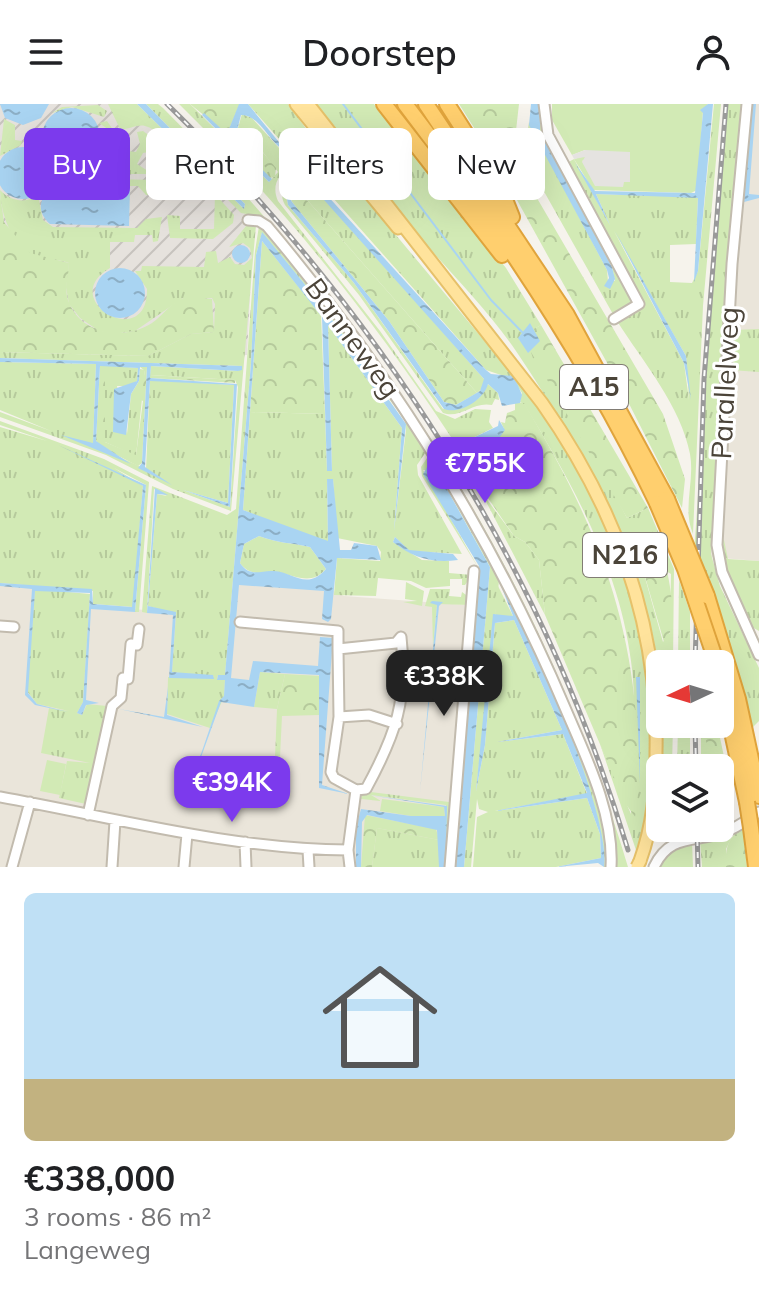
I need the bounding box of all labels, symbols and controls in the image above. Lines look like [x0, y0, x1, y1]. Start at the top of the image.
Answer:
icon: menu [24, 30, 68, 74]
text: Doorstep [302, 30, 457, 75]
icon: person [691, 30, 735, 74]
chip: Buy [24, 128, 130, 200]
chip: Rent [146, 128, 263, 200]
chip: Filters [279, 128, 412, 200]
chip: New [428, 128, 545, 200]
street label: Banneweg [298, 271, 409, 405]
street label: Parallelweg [703, 306, 746, 460]
road number: A15 [560, 365, 628, 409]
pin: €755K [429, 437, 541, 505]
text: €755K [445, 446, 525, 479]
road number: N216 [583, 533, 667, 577]
pin: €338K [388, 650, 500, 718]
north arrow [646, 650, 734, 738]
map controls [646, 650, 734, 842]
text: €338K [404, 659, 484, 692]
button: layers [646, 754, 734, 842]
pin: €394K [176, 756, 288, 824]
text: €394K [192, 765, 272, 798]
icon: home [308, 945, 452, 1089]
text: €338,000 [24, 1157, 175, 1200]
text: 3 rooms · 86 m² [24, 1200, 211, 1233]
text: Langeweg [24, 1233, 151, 1266]

